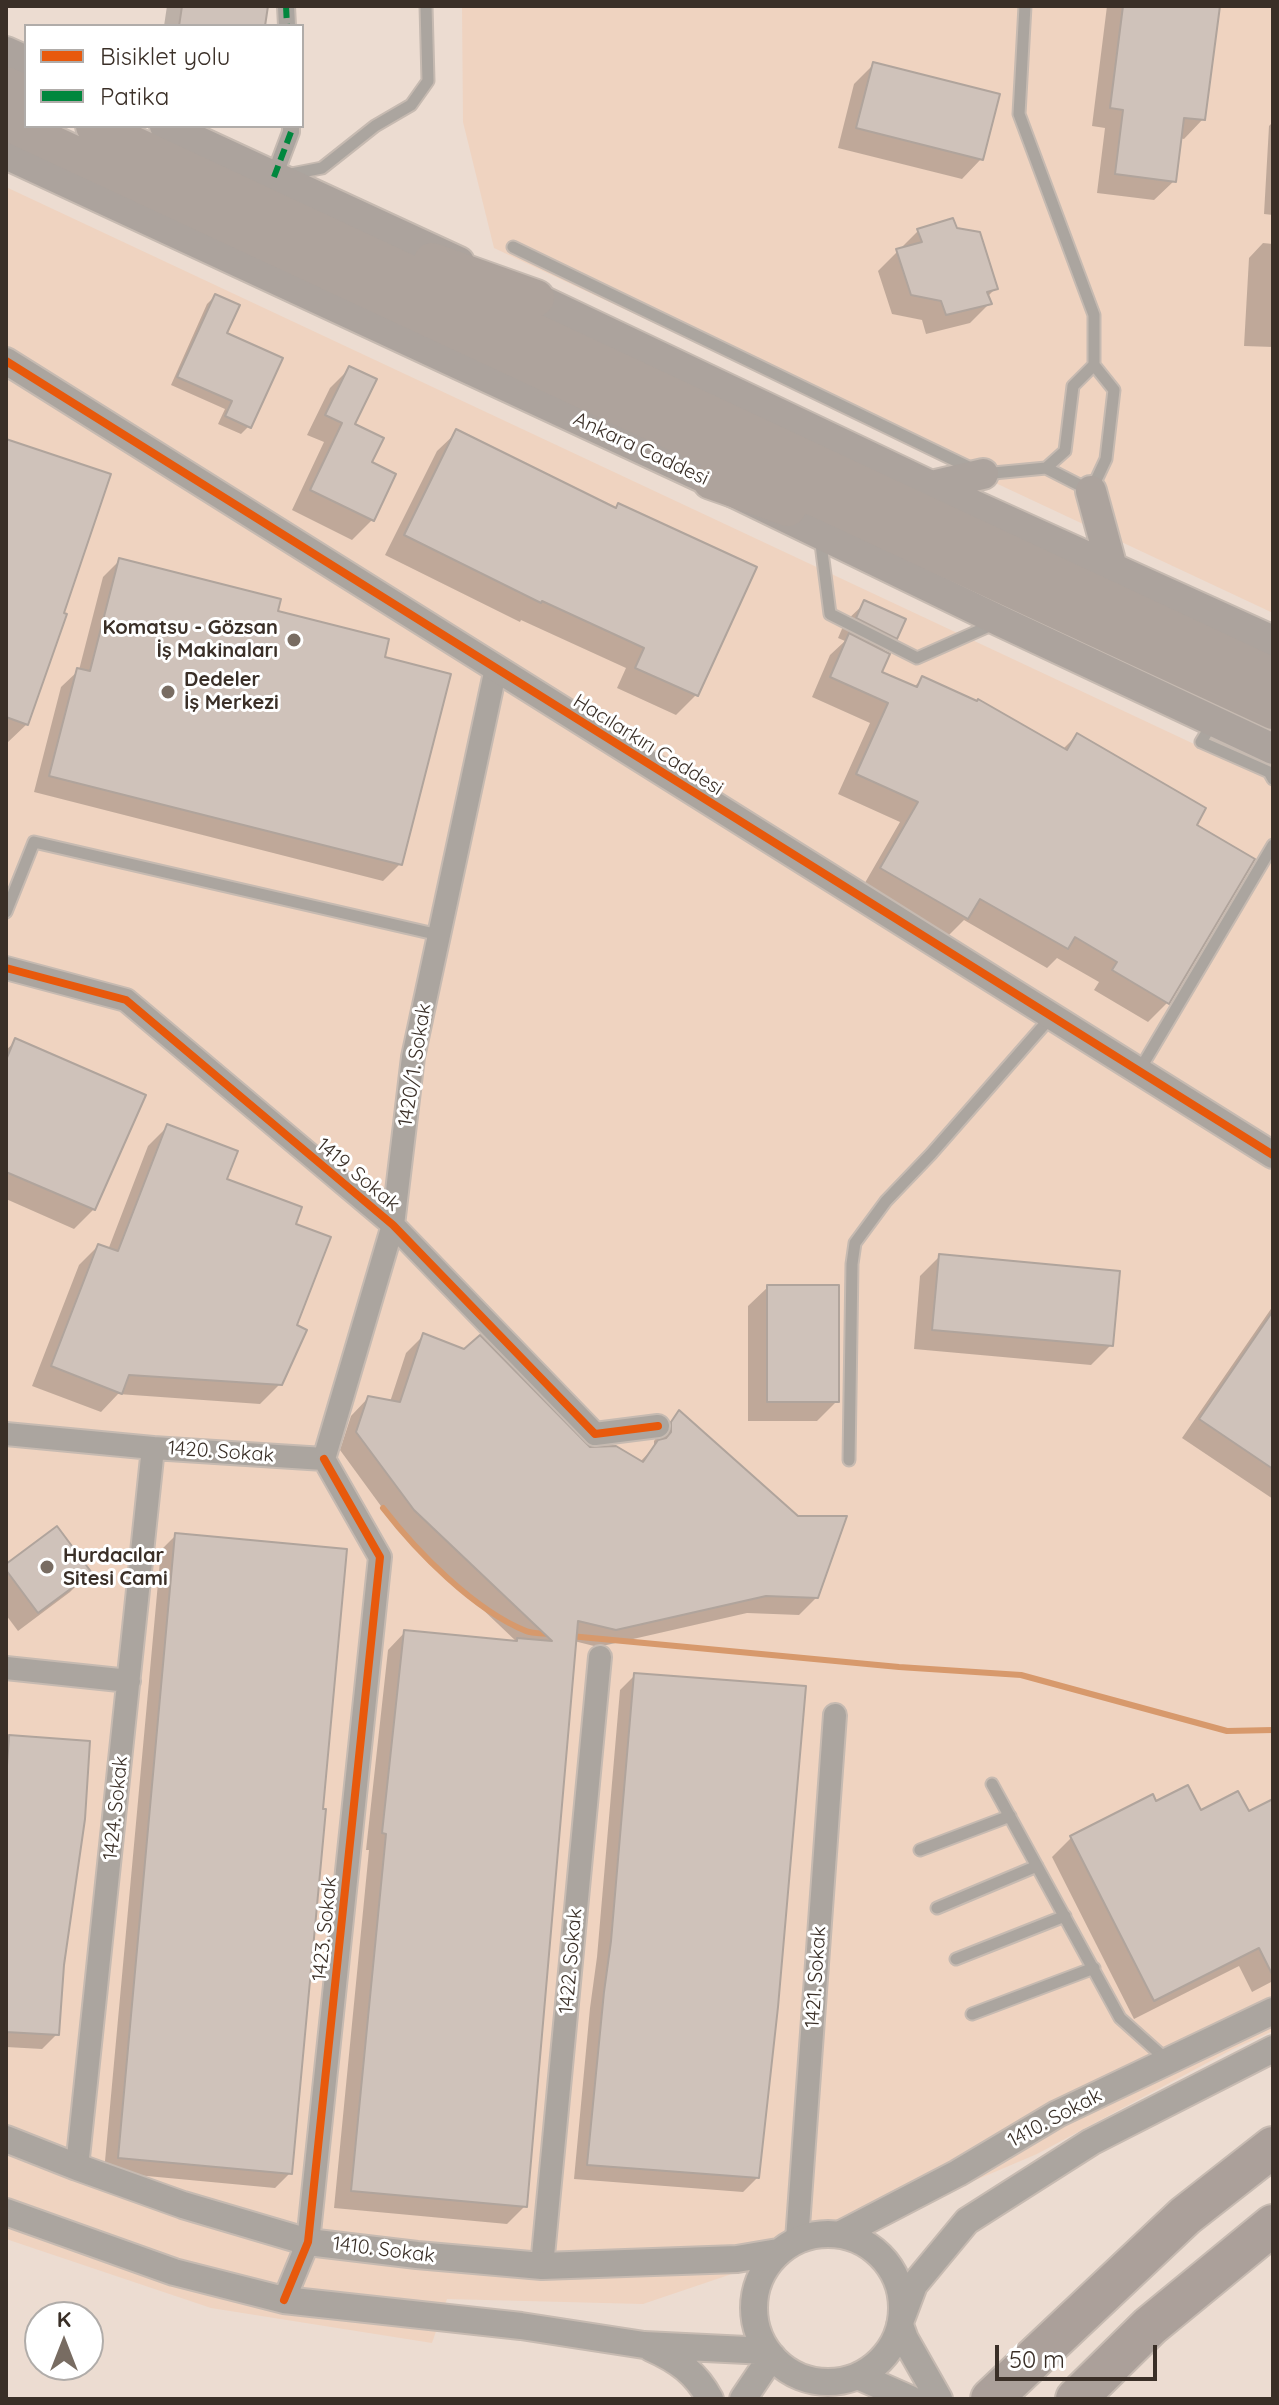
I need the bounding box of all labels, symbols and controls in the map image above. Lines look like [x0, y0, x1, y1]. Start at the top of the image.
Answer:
legend [24, 24, 304, 128]
text: Bisiklet yolu [100, 41, 230, 71]
text: Patika [100, 81, 169, 111]
street label: Ankara Caddesi [569, 407, 713, 491]
place label: Komatsu - Gözsan İş Makinaları [103, 616, 278, 663]
marker: Komatsu - Gözsan İş Makinaları [285, 631, 303, 649]
place label: Dedeler İş Merkezi [184, 668, 279, 715]
marker: Dedeler İş Merkezi [159, 683, 177, 701]
street label: Hacılarkırı Caddesi [569, 689, 727, 801]
street label: 1420/1. Sokak [393, 1002, 437, 1128]
street label: 1419. Sokak [312, 1133, 404, 1217]
street label: 1420. Sokak [167, 1436, 275, 1468]
place label: Hurdacılar Sitesi Cami [63, 1544, 168, 1591]
marker: Hurdacılar Sitesi Cami [38, 1558, 56, 1576]
street label: 1424. Sokak [99, 1755, 133, 1861]
street label: 1423. Sokak [308, 1876, 342, 1982]
street label: 1422. Sokak [554, 1907, 588, 2015]
street label: 1421. Sokak [800, 1925, 832, 2029]
street label: 1410. Sokak [1004, 2083, 1106, 2153]
street label: 1410. Sokak [332, 2232, 436, 2268]
north arrow [24, 2301, 104, 2381]
text: K [57, 2305, 71, 2333]
scale bar [999, 2329, 1161, 2379]
text: 50 m [1009, 2344, 1065, 2374]

